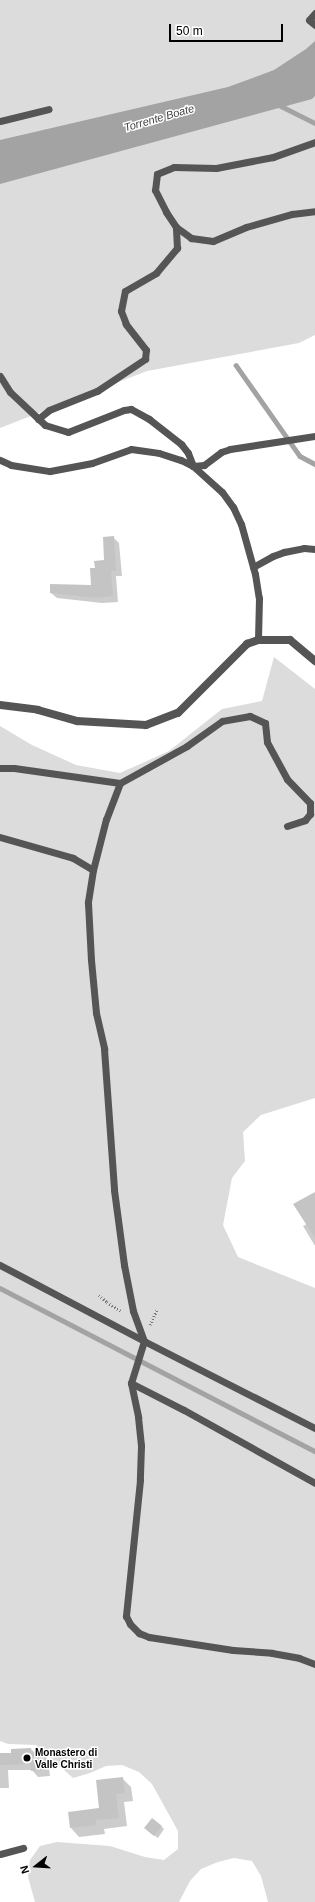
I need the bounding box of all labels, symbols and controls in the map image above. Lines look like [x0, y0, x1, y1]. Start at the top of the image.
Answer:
scale bar [171, 16, 285, 42]
text: 50 m [176, 24, 203, 38]
water label: Torrente Boate [122, 102, 196, 134]
place label: Monastero di Valle Christi [35, 1746, 97, 1770]
marker: Monastero di Valle Christi [22, 1753, 32, 1763]
north arrow [16, 1846, 56, 1886]
text: N [18, 1864, 31, 1875]

